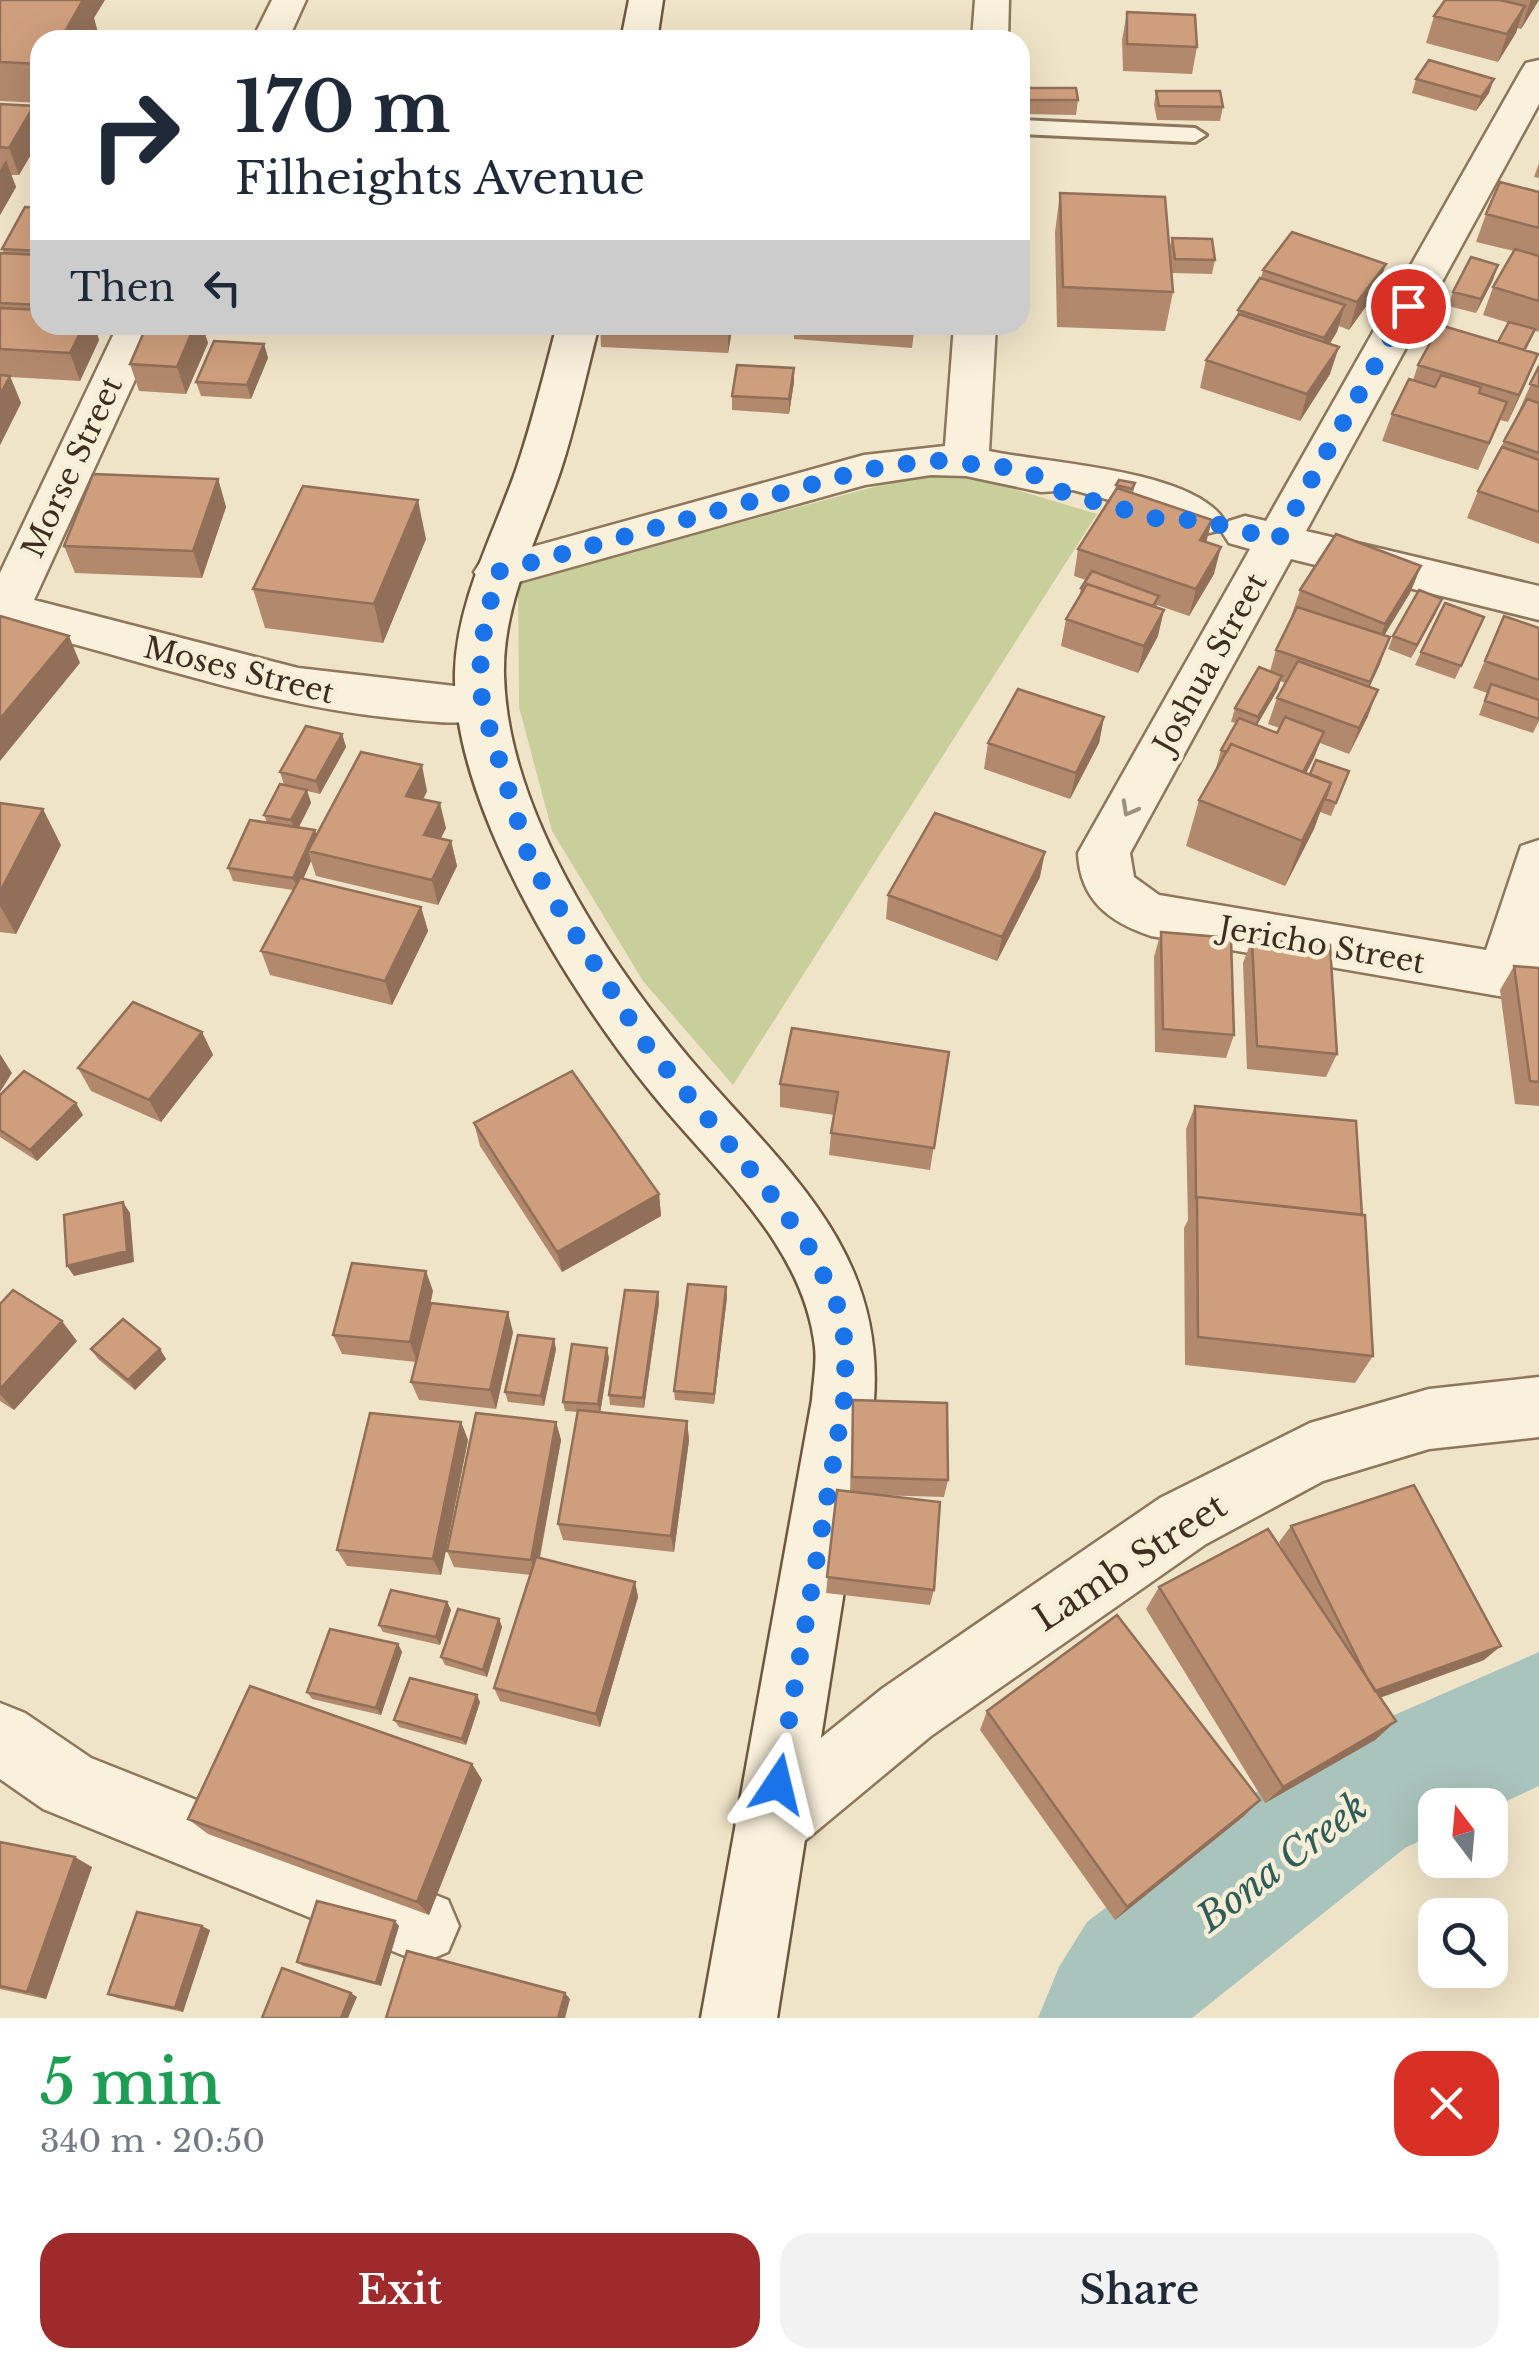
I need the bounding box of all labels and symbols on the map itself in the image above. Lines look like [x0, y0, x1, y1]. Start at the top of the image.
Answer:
pin [1366, 264, 1451, 349]
street label: Morse Street [14, 370, 130, 563]
street label: Joshua Street [1143, 566, 1275, 763]
street label: Moses Street [140, 628, 339, 712]
one-way arrow [1121, 798, 1141, 816]
street label: Jericho Street [1212, 908, 1428, 981]
street label: Lamb Street [1026, 1484, 1234, 1640]
position arrow [726, 1732, 830, 1836]
water label: Bona Creek [1186, 1783, 1376, 1942]
north arrow [1418, 1788, 1508, 1878]

